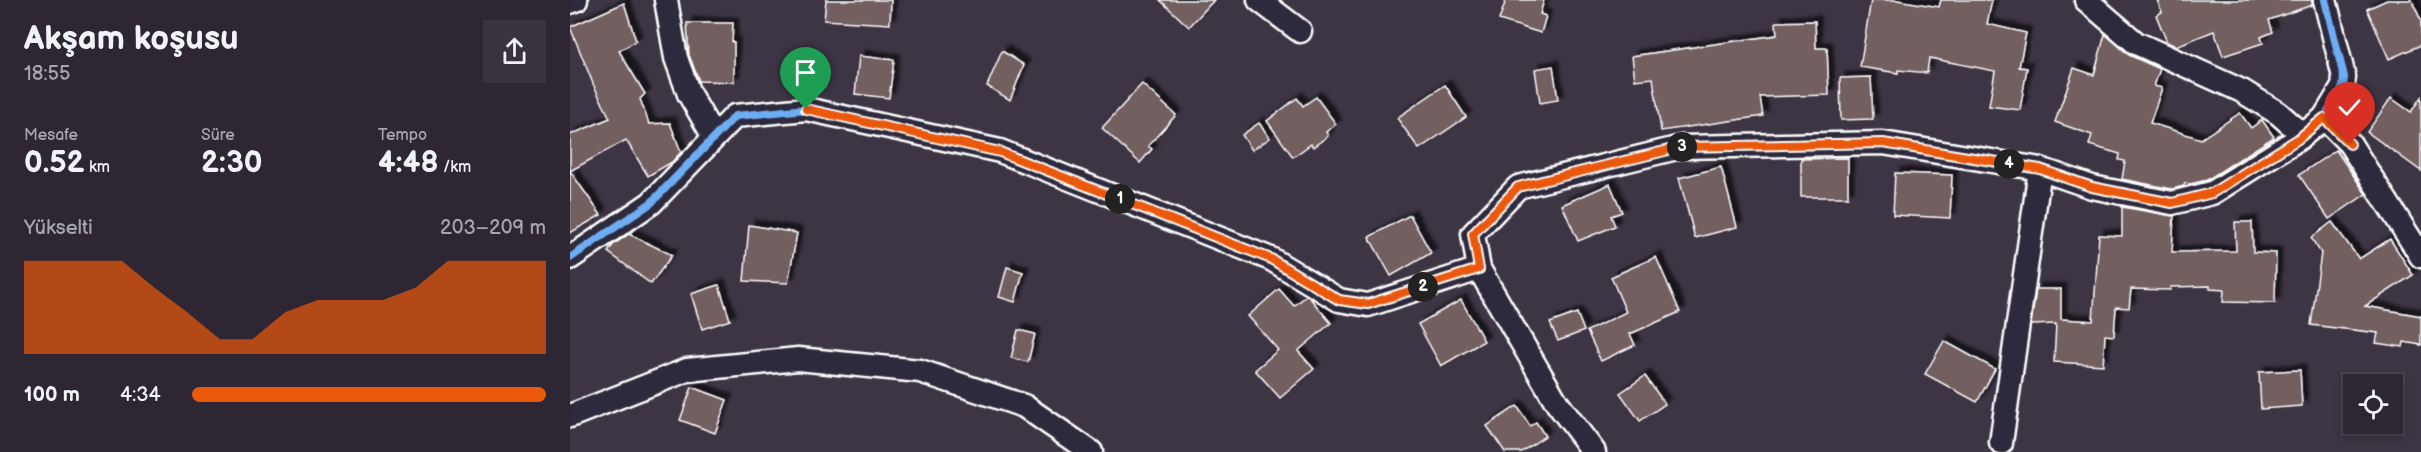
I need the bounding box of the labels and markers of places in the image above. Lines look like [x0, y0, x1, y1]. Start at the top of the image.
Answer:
pin [780, 47, 831, 109]
pin [2324, 82, 2375, 144]
pin: 3 [1667, 132, 1697, 162]
pin: 4 [1994, 149, 2024, 179]
pin: 1 [1105, 184, 1135, 214]
pin: 2 [1408, 272, 1438, 302]

